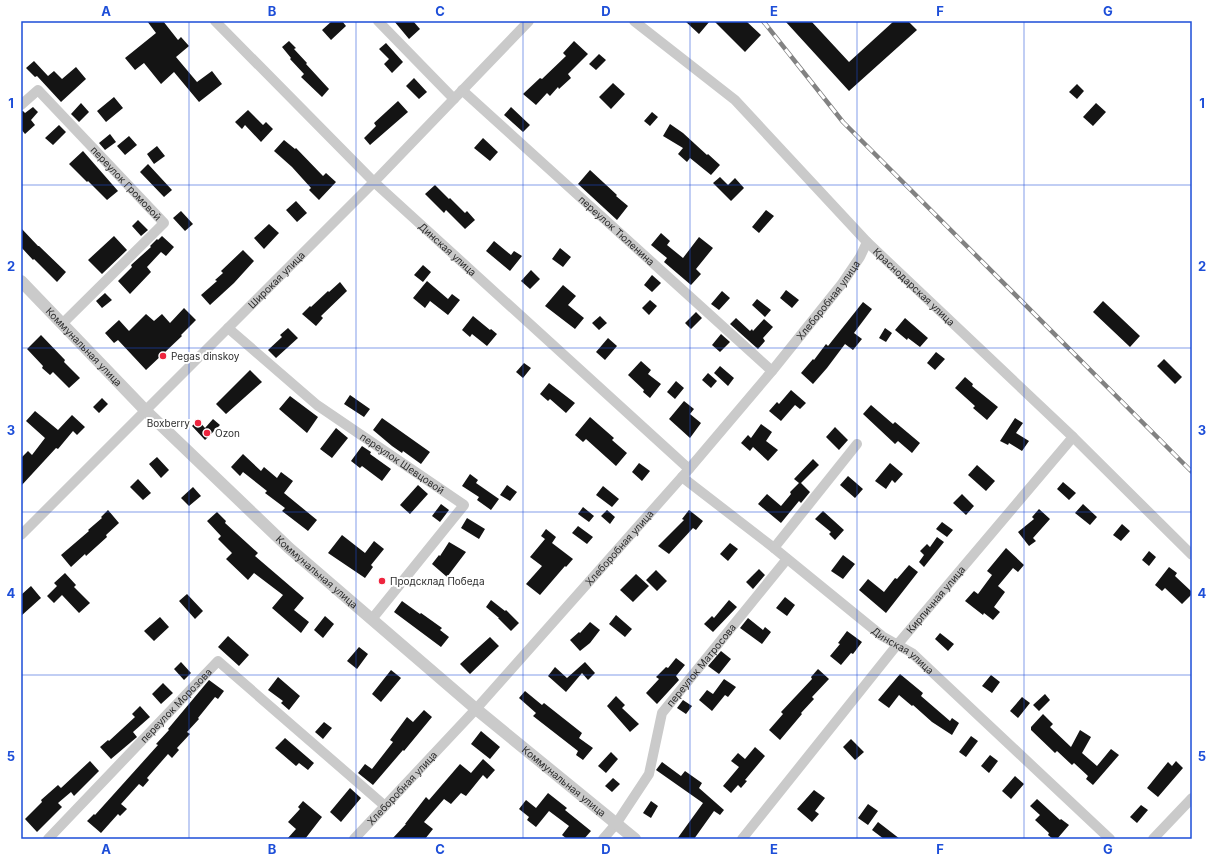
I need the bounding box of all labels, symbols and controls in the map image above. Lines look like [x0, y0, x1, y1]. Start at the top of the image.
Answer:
text: A [101, 3, 111, 19]
text: B [268, 3, 277, 19]
text: C [435, 3, 445, 19]
text: D [601, 3, 611, 19]
text: E [770, 3, 778, 19]
text: F [936, 3, 944, 19]
text: G [1103, 3, 1113, 19]
text: 1 [8, 95, 14, 111]
text: 1 [1199, 95, 1205, 111]
street label: переулок Громовой [88, 144, 164, 223]
street label: переулок Тюленина [577, 193, 657, 268]
street label: Динская улица [416, 220, 479, 278]
street label: Краснодарская улица [871, 245, 957, 328]
street label: Широкая улица [245, 249, 307, 311]
text: 2 [7, 258, 15, 274]
street label: Хлеборобная улица [794, 258, 862, 342]
text: 2 [1198, 258, 1206, 274]
street label: Коммунальная улица [43, 305, 125, 388]
place label: Pegas dinskoy [171, 350, 240, 362]
marker: Pegas dinskoy [158, 351, 168, 361]
place label: Boxberry [147, 417, 190, 429]
marker: Boxberry [193, 418, 203, 428]
text: 3 [7, 422, 15, 438]
text: 3 [1198, 422, 1206, 438]
place label: Ozon [215, 427, 240, 439]
marker: Ozon [202, 428, 212, 438]
street label: переулок Шевцовой [358, 430, 447, 496]
street label: Хлеборобная улица [583, 507, 656, 588]
street label: Коммунальная улица [274, 533, 360, 611]
street label: Кирпичная улица [904, 563, 967, 636]
place label: Продсклад Победа [390, 575, 485, 587]
marker: Продсклад Победа [377, 576, 387, 586]
text: 4 [7, 585, 16, 601]
text: 4 [1198, 585, 1207, 601]
street label: переулок Матросова [664, 621, 738, 709]
street label: Динская улица [869, 624, 936, 676]
street label: переулок Морозова [138, 666, 214, 745]
street label: Коммунальная улица [520, 743, 608, 819]
text: 5 [7, 748, 15, 764]
text: 5 [1198, 748, 1206, 764]
street label: Хлеборобная улица [364, 749, 439, 827]
text: A [101, 841, 111, 857]
text: B [268, 841, 277, 857]
text: C [435, 841, 445, 857]
text: D [601, 841, 611, 857]
text: E [770, 841, 778, 857]
text: F [936, 841, 944, 857]
text: G [1103, 841, 1113, 857]

